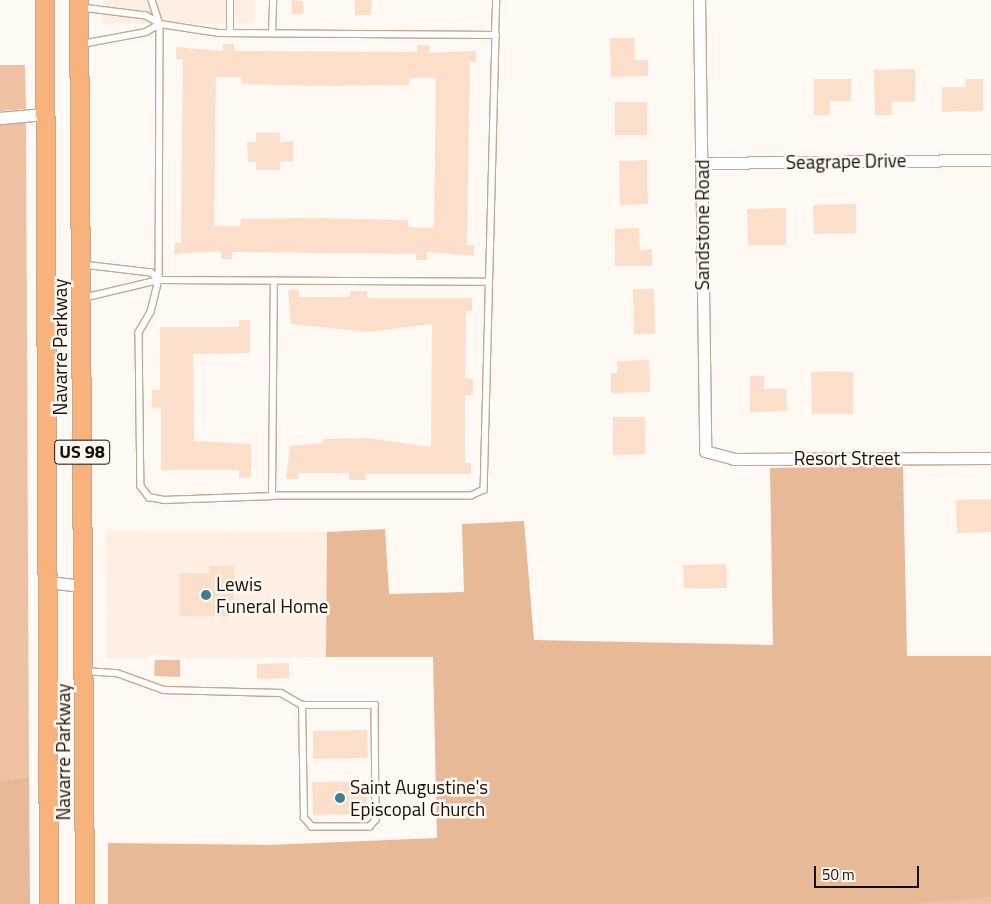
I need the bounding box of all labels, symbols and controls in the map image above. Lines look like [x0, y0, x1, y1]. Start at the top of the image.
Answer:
street label: Seagrape Drive [786, 149, 906, 173]
street label: Sandstone Road [691, 160, 713, 290]
street label: Navarre Parkway [49, 279, 71, 415]
road number: US 98 [53, 437, 111, 468]
street label: Resort Street [794, 447, 900, 469]
place label: Lewis Funeral Home [216, 573, 328, 617]
marker: Lewis Funeral Home [200, 589, 212, 601]
street label: Navarre Parkway [52, 684, 74, 820]
place label: Saint Augustine's Episcopal Church [350, 776, 488, 820]
marker: Saint Augustine's Episcopal Church [334, 792, 346, 804]
scale bar [816, 856, 921, 888]
text: 50 m [822, 863, 855, 886]

